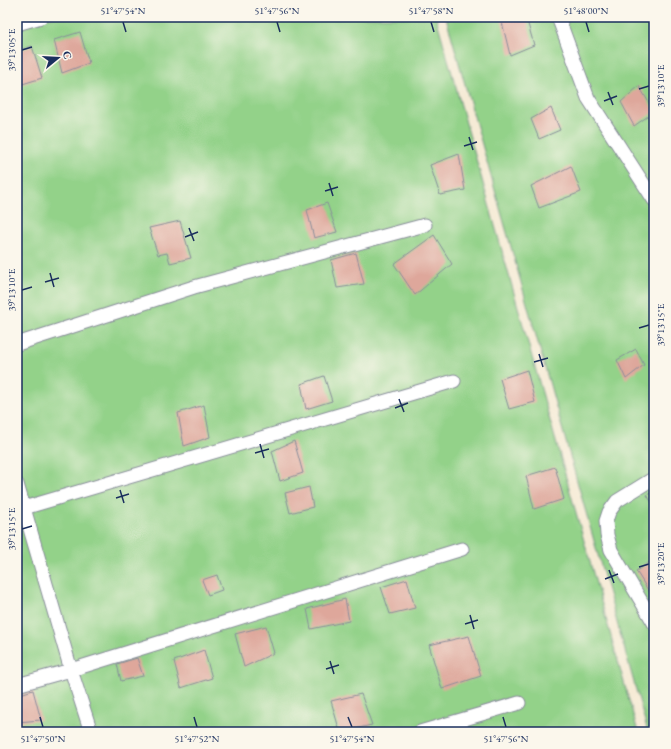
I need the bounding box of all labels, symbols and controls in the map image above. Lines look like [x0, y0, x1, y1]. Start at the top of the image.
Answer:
text: 51°47'54"N [101, 4, 146, 17]
text: 51°47'56"N [255, 4, 300, 17]
text: 51°47'58"N [409, 4, 454, 17]
text: 51°48'00"N [564, 4, 609, 17]
text: 39°13'05"E [5, 28, 18, 71]
north arrow [38, 38, 78, 78]
text: С [60, 49, 75, 61]
text: 39°13'10"E [654, 64, 667, 107]
text: 39°13'10"E [5, 268, 18, 311]
text: 39°13'15"E [654, 303, 667, 346]
text: 39°13'15"E [5, 507, 18, 550]
text: 39°13'20"E [654, 542, 667, 585]
text: 51°47'50"N [21, 732, 66, 745]
text: 51°47'52"N [175, 732, 220, 745]
text: 51°47'54"N [330, 732, 375, 745]
text: 51°47'56"N [484, 732, 529, 745]

